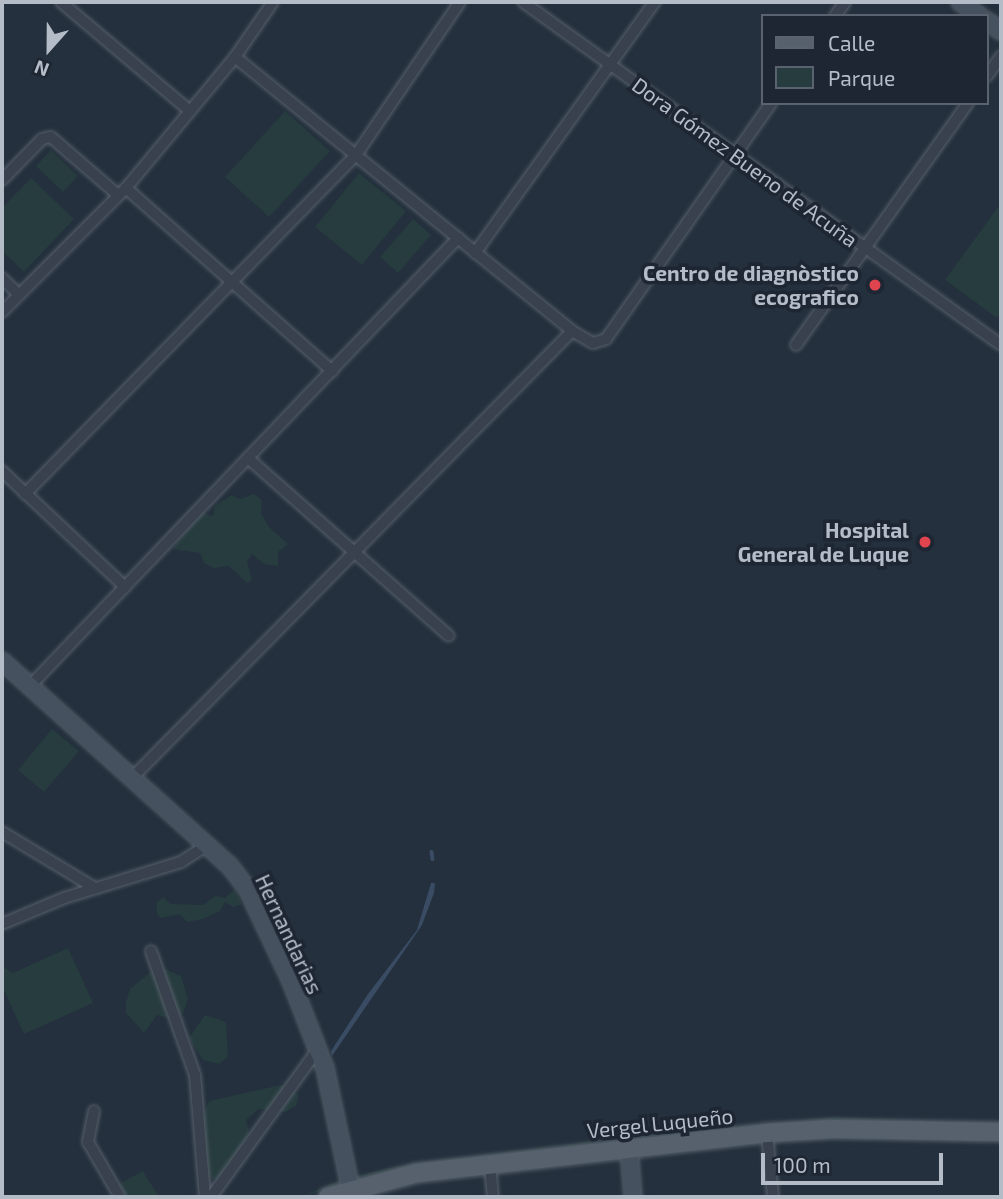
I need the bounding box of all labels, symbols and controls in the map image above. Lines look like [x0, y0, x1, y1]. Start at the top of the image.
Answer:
north arrow [14, 14, 84, 84]
legend [762, 14, 989, 105]
text: Calle [828, 30, 875, 55]
text: N [31, 56, 52, 82]
text: Parque [828, 65, 895, 90]
street label: Dora Gómez Bueno de Acuña [627, 72, 863, 252]
place label: Centro de diagnòstico ecografico [643, 260, 859, 310]
marker: Centro de diagnòstico ecografico [865, 275, 885, 295]
place label: Hospital General de Luque [737, 517, 909, 567]
marker: Hospital General de Luque [915, 532, 935, 552]
street label: Hernandarias [250, 870, 328, 998]
street label: Vergel Luqueño [585, 1103, 735, 1143]
scale bar [765, 1140, 947, 1184]
text: 100 m [774, 1152, 831, 1177]

